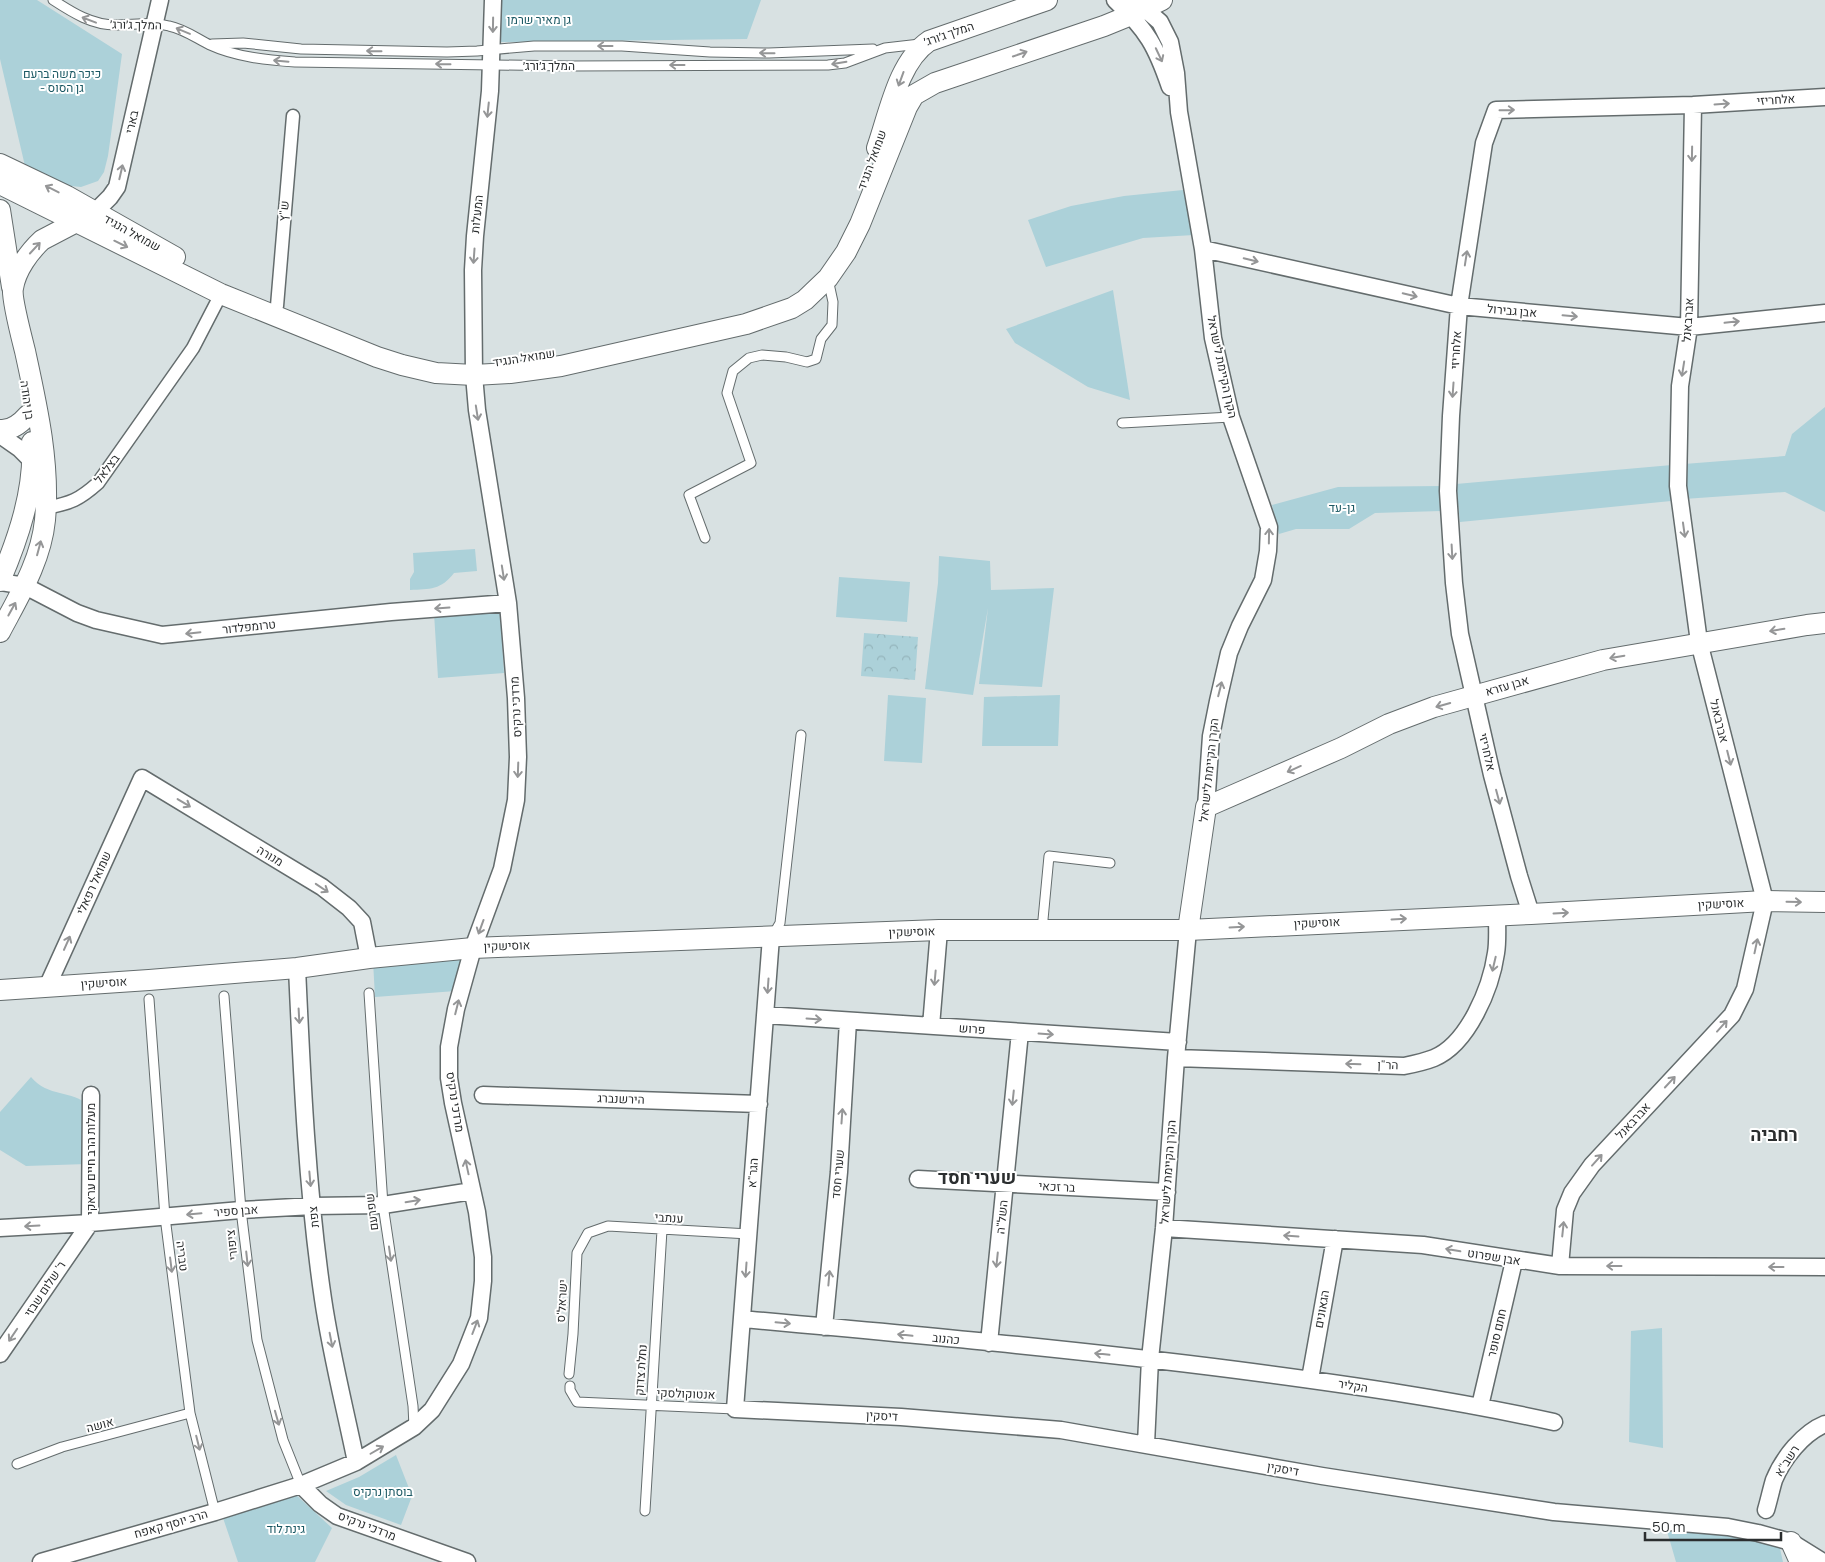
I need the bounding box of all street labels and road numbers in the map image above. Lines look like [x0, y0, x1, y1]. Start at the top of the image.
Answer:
street label: המלך ג׳ורג׳ [110, 16, 162, 33]
street label: המלך ג׳ורג׳ [922, 17, 976, 50]
street label: המלך ג׳ורג׳ [523, 57, 575, 74]
street label: אלחריזי [1756, 90, 1796, 109]
street label: בארי [121, 108, 143, 135]
street label: שמואל הנגיד [853, 127, 890, 192]
street label: המעלות [466, 194, 487, 234]
street label: ש"ץ [274, 200, 293, 222]
street label: שמואל הנגיד [101, 210, 164, 255]
street label: אברבאנל [1677, 297, 1698, 343]
street label: אבן גבירול [1486, 300, 1538, 321]
street label: הקרן הקיימת לישראל [1203, 314, 1242, 420]
street label: אלחריזי [1446, 330, 1465, 370]
street label: שמואל הנגיד [492, 344, 556, 371]
street label: בן יהודה [16, 379, 39, 421]
street label: בצלאל [90, 450, 124, 487]
street label: טרומפלדור [221, 615, 277, 638]
street label: אבן עזרא [1483, 671, 1531, 700]
street label: מרדכי נרקיס [505, 676, 526, 738]
street label: אברבאנל [1706, 697, 1733, 745]
street label: הקרן הקיימת לישראל [1195, 717, 1222, 823]
street label: אלחריזי [1475, 731, 1500, 773]
street label: מנורה [254, 841, 287, 870]
street label: שמואל רפאלי [72, 848, 115, 917]
street label: אוסישקין [1697, 894, 1745, 913]
street label: אוסישקין [1293, 913, 1341, 932]
street label: אוסישקין [888, 922, 936, 941]
street label: אוסישקין [483, 936, 531, 955]
street label: אוסישקין [80, 972, 128, 993]
street label: פרוש [958, 1019, 986, 1038]
street label: הר"ן [1377, 1056, 1399, 1073]
street label: מרדכי נרקיס [442, 1070, 469, 1133]
street label: הירשנברג [597, 1089, 645, 1108]
street label: אברבאנל [1611, 1098, 1654, 1143]
street label: מעלות הרב חיים עראקי [82, 1103, 99, 1215]
street label: הקרן הקיימת לישראל [1155, 1119, 1180, 1225]
street label: שערי חסד [827, 1149, 848, 1199]
street label: הגר"א [743, 1157, 762, 1189]
street label: בר זכאי [1038, 1177, 1076, 1196]
street label: שפרעם [361, 1192, 382, 1232]
street label: השל"ה [991, 1199, 1012, 1235]
street label: אבן ספיר [213, 1200, 259, 1221]
street label: צפת [304, 1205, 323, 1229]
street label: ענתבי [654, 1208, 684, 1227]
street label: ציפורי [221, 1228, 242, 1261]
street label: טבריה [172, 1240, 193, 1272]
street label: אבן שפרוט [1466, 1244, 1522, 1269]
street label: ר' שלום שבזי [20, 1258, 69, 1320]
street label: ישראל'ס [552, 1279, 571, 1323]
street label: הגאונים [1310, 1288, 1333, 1329]
street label: חתם סופר [1483, 1307, 1510, 1359]
street label: כהנוב [931, 1329, 961, 1348]
street label: נחלת צדוק [630, 1344, 651, 1396]
street label: הקליר [1337, 1375, 1369, 1396]
street label: אנטוקולסקי [656, 1384, 716, 1403]
street label: דיסקין [866, 1406, 898, 1425]
street label: אושה [84, 1413, 116, 1436]
street label: רשב"א [1770, 1442, 1803, 1480]
street label: דיסקין [1266, 1457, 1300, 1480]
street label: הרב יוסף קאפח [132, 1505, 210, 1542]
street label: מרדכי נרקיס [336, 1507, 399, 1544]

